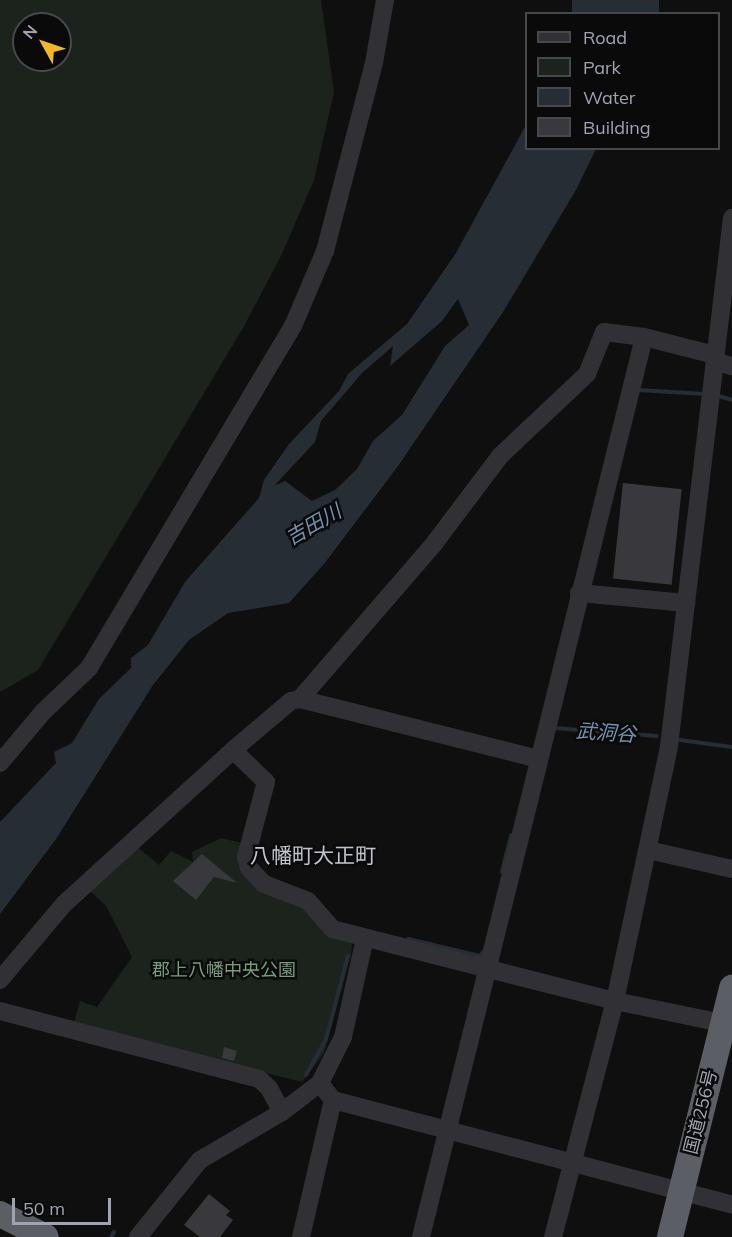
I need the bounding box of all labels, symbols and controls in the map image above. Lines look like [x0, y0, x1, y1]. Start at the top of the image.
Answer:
north arrow [12, 12, 72, 72]
legend [525, 12, 720, 150]
text: N [18, 21, 41, 43]
text: Road [583, 26, 627, 49]
text: Park [583, 56, 621, 79]
text: Water [583, 86, 635, 109]
text: Building [583, 116, 651, 139]
water label: 吉田川 [281, 499, 345, 549]
water label: 武洞谷 [575, 718, 637, 746]
district label: 八幡町大正町 [250, 842, 376, 868]
park label: 郡上八幡中央公園 [152, 959, 296, 981]
street label: 国道256号 [680, 1067, 722, 1157]
scale bar [15, 1186, 114, 1224]
text: 50 m [23, 1197, 65, 1220]

